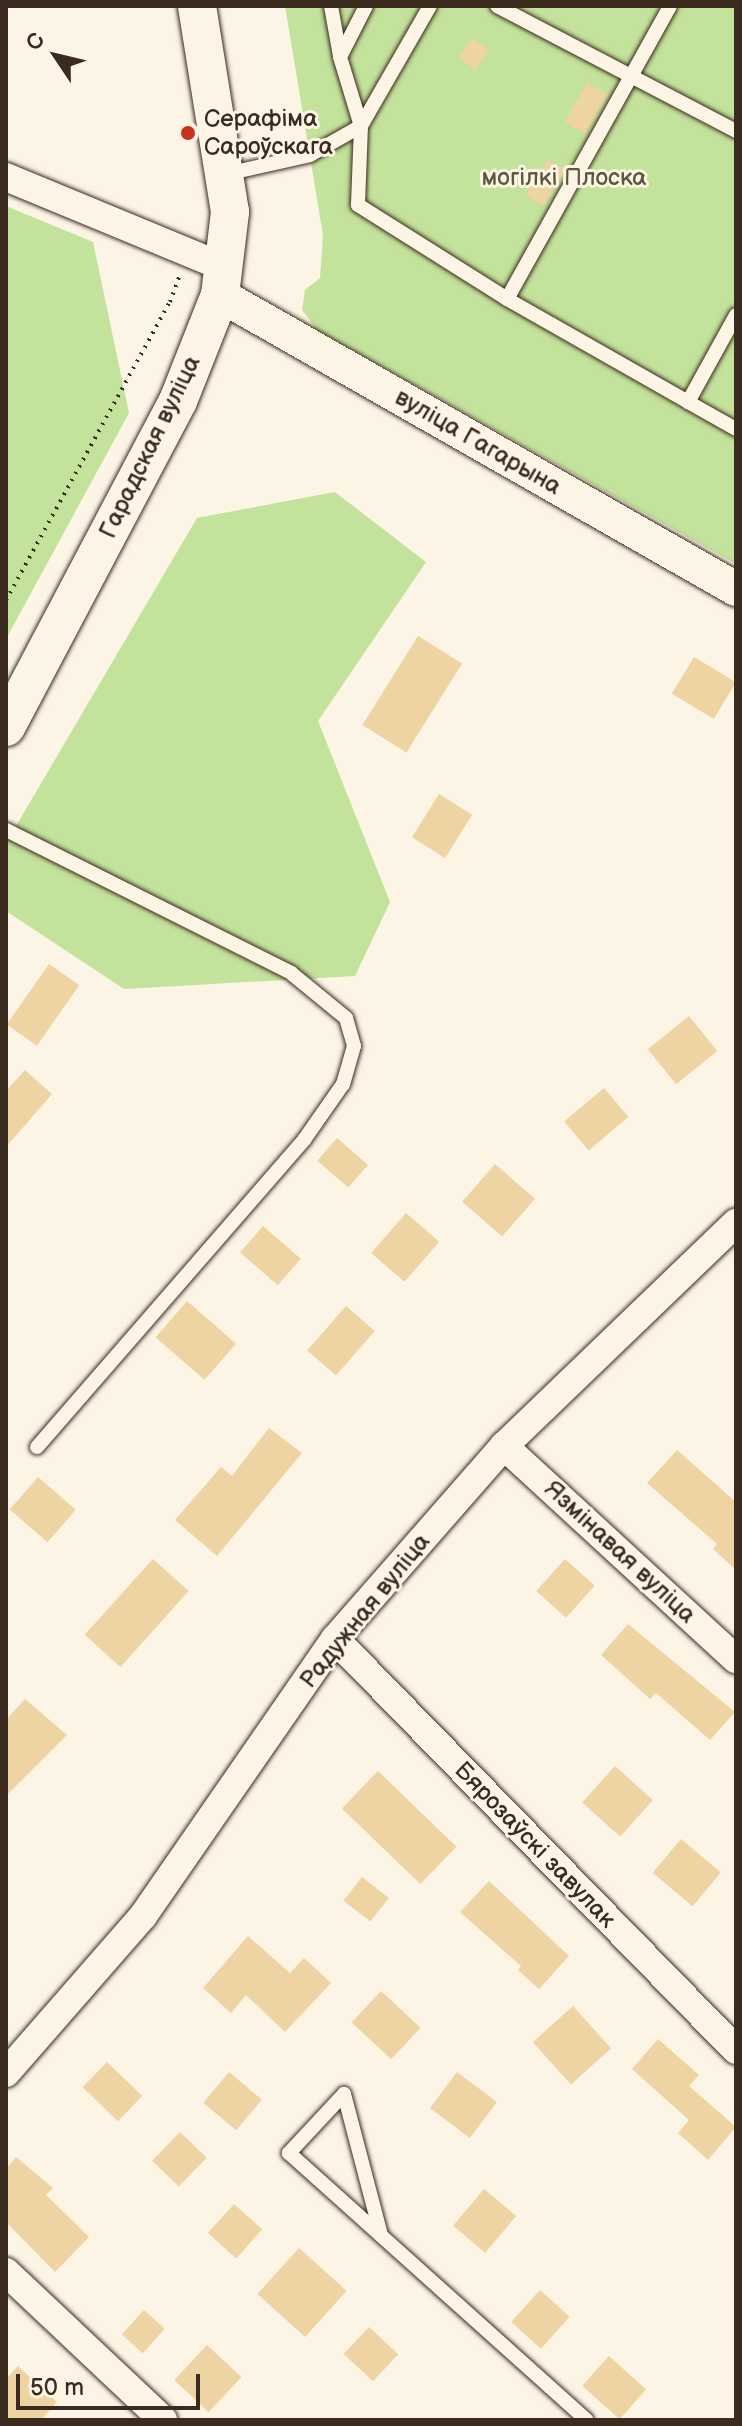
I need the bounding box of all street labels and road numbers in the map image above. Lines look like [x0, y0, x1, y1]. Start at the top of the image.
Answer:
street label: Гарадская вуліца [93, 351, 207, 543]
street label: вуліца Гагарына [390, 383, 566, 501]
street label: Язмінавая вуліца [539, 1475, 701, 1629]
street label: Радужная вуліца [294, 1528, 436, 1694]
street label: Бярозаўскі завулак [448, 1756, 622, 1934]

